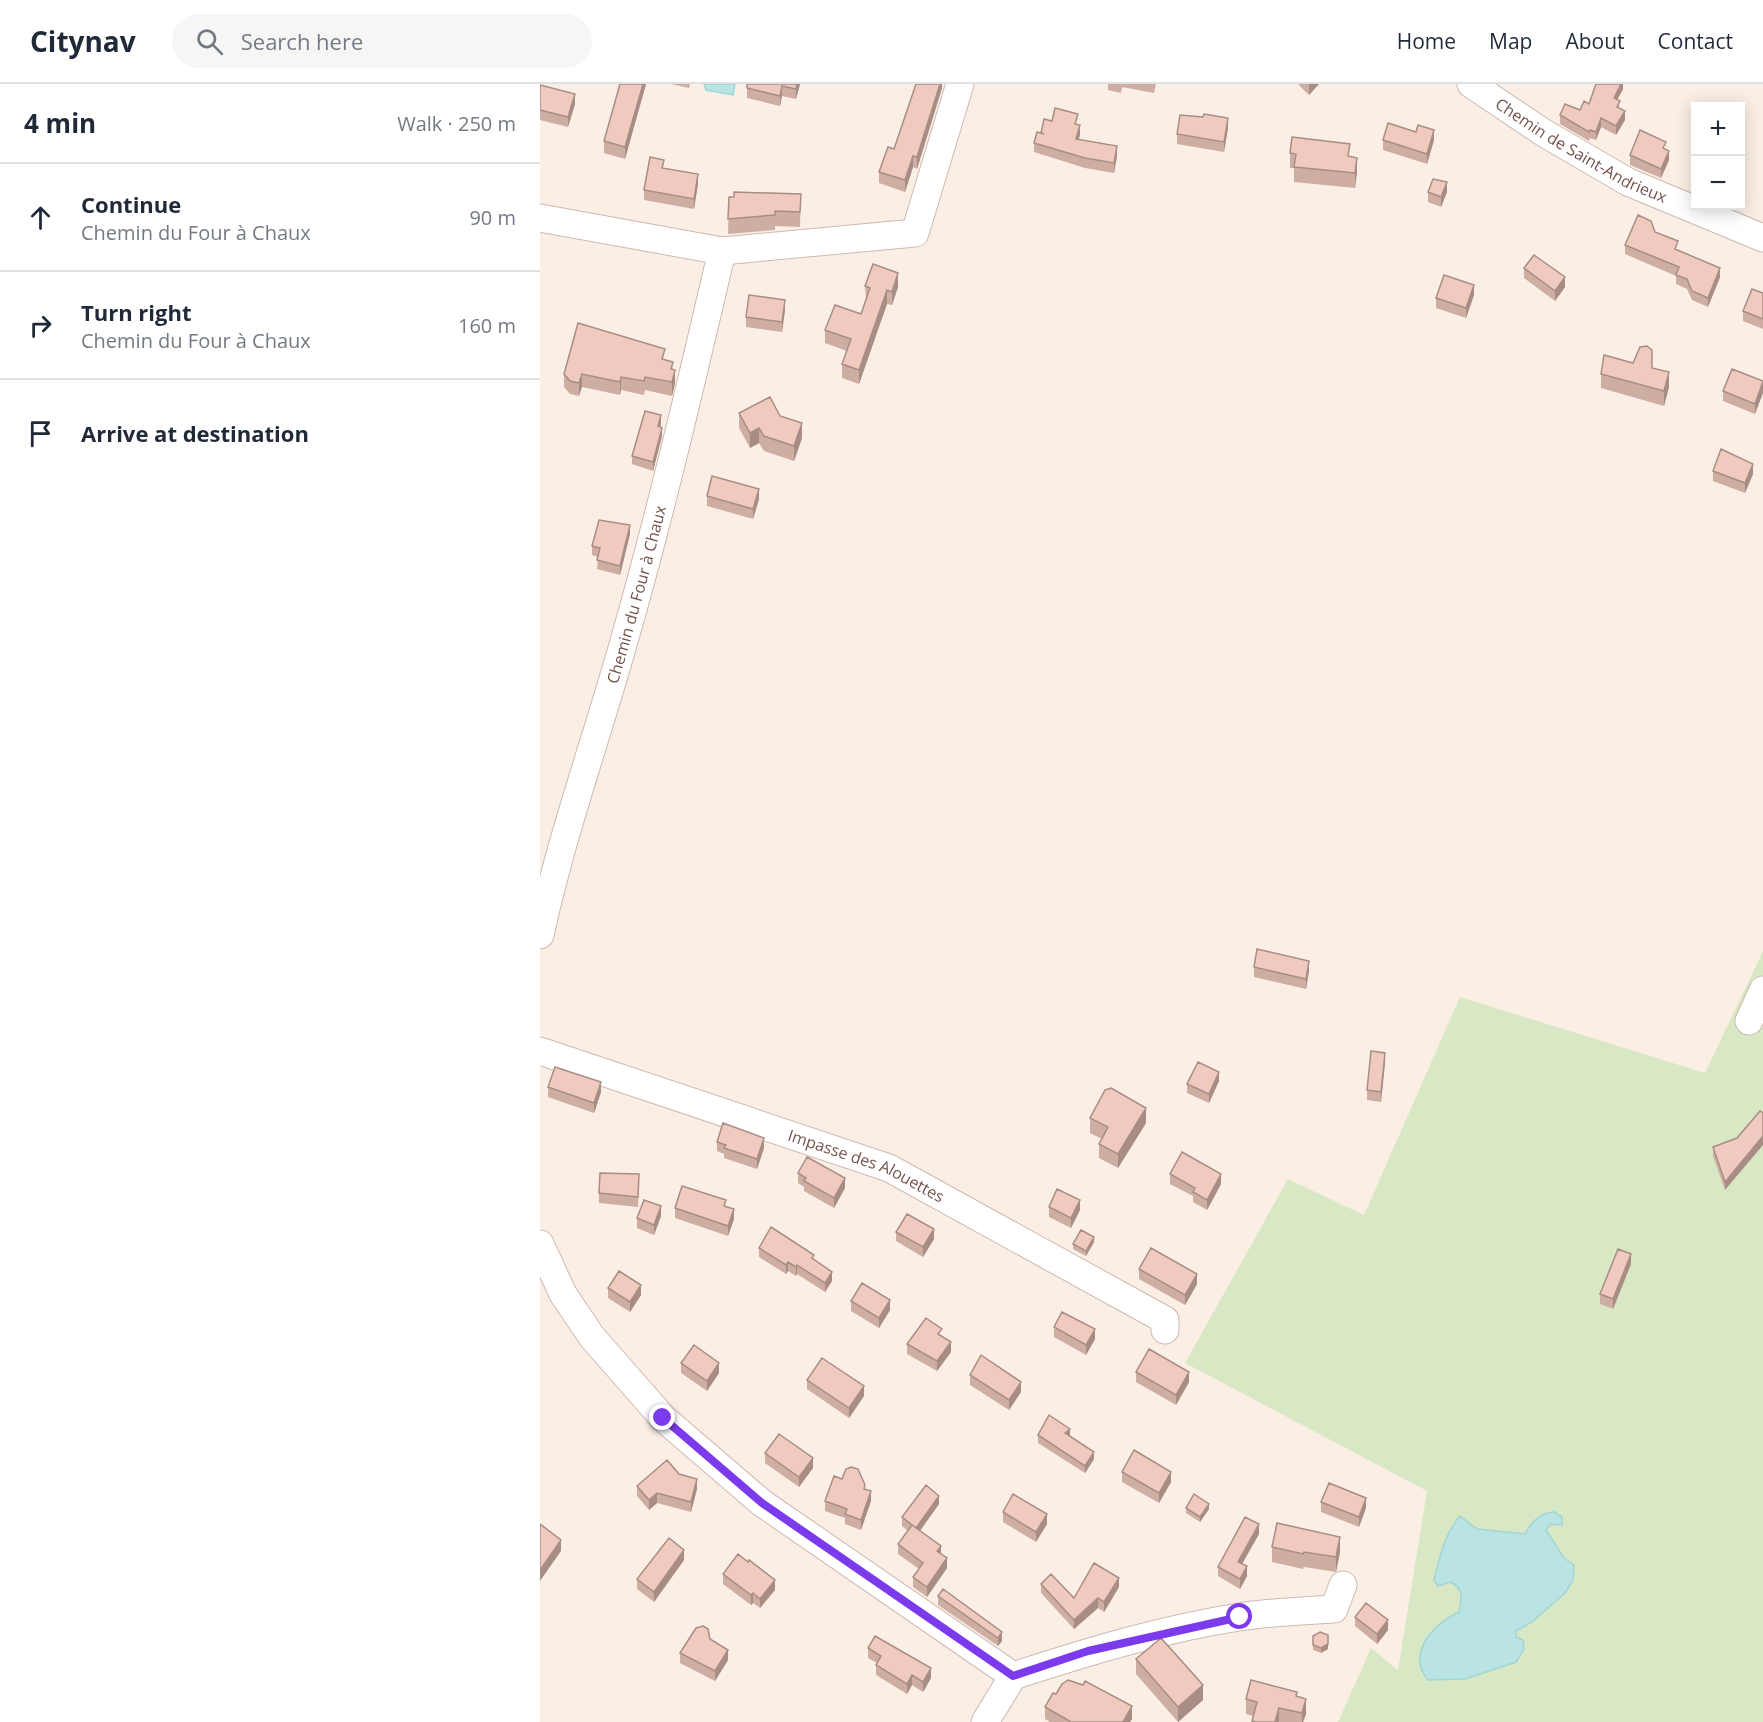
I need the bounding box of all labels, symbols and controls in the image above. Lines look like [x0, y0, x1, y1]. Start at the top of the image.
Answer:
search box [172, 14, 592, 68]
text: Citynav [30, 22, 136, 60]
icon: search [193, 25, 226, 58]
text: Search here [241, 26, 363, 56]
text: Home [1397, 27, 1456, 55]
text: Map [1489, 27, 1532, 55]
text: About [1565, 27, 1625, 55]
text: Contact [1658, 27, 1733, 55]
street label: Chemin de Saint-Andrieux [1491, 93, 1671, 208]
map controls [1691, 102, 1745, 210]
button: + [1691, 102, 1745, 156]
text: 4 min [24, 105, 96, 141]
text: Walk · 250 m [397, 110, 516, 137]
button: − [1691, 156, 1745, 210]
text: Continue [81, 189, 181, 219]
icon: ahead [24, 201, 57, 234]
text: 90 m [469, 204, 516, 231]
text: Chemin du Four à Chaux [81, 219, 311, 246]
text: Turn right [81, 297, 192, 327]
icon: right [24, 309, 57, 342]
text: 160 m [458, 312, 516, 339]
text: Chemin du Four à Chaux [81, 327, 311, 354]
icon: arrive [24, 417, 57, 450]
text: Arrive at destination [81, 418, 309, 448]
street label: Chemin du Four à Chaux [601, 502, 671, 686]
street label: Impasse des Alouettes [785, 1124, 948, 1207]
route end [649, 1404, 675, 1430]
route start [1226, 1603, 1252, 1629]

